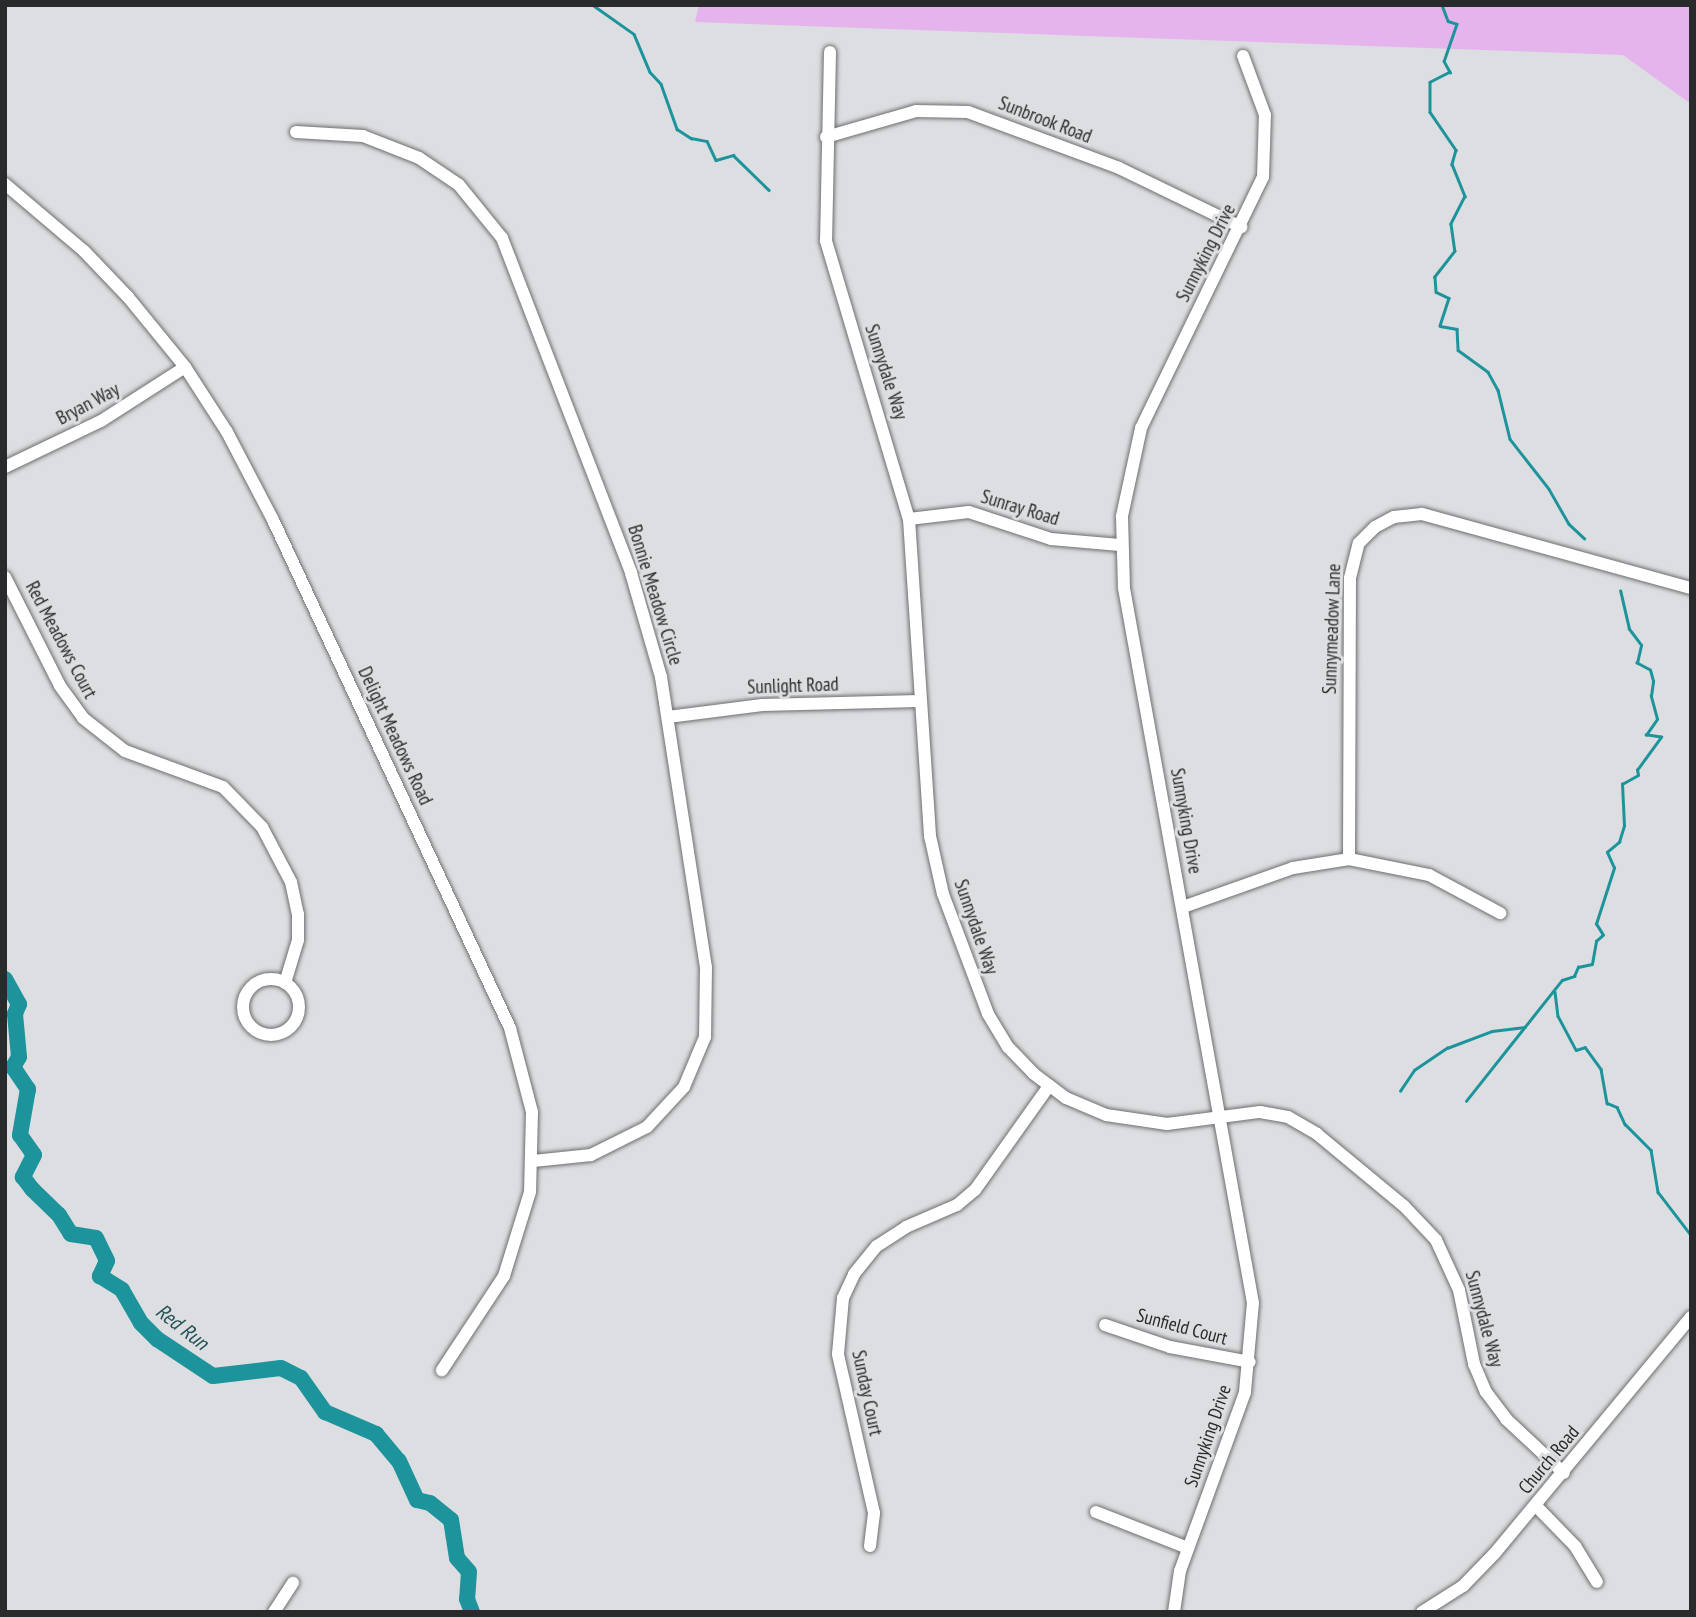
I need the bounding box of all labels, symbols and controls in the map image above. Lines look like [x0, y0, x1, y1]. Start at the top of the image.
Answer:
street label: Sunbrook Road [995, 92, 1095, 148]
street label: Sunnyking Drive [1172, 200, 1240, 306]
street label: Sunnydale Way [860, 321, 912, 423]
street label: Bryan Way [53, 378, 123, 430]
street label: Sunray Road [978, 485, 1062, 531]
street label: Bonnie Meadow Circle [623, 522, 687, 668]
street label: Sunnymeadow Lane [1318, 563, 1346, 695]
street label: Red Meadows Court [21, 577, 101, 703]
street label: Delight Meadows Road [353, 663, 437, 809]
street label: Sunlight Road [747, 673, 839, 699]
street label: Sunnyking Drive [1166, 766, 1206, 876]
street label: Sunnydale Way [949, 876, 1003, 978]
street label: Sunnydale Way [1460, 1268, 1508, 1370]
water label: Red Run [151, 1299, 213, 1355]
street label: Sunfield Court [1134, 1304, 1230, 1350]
street label: Sunday Court [847, 1348, 887, 1438]
street label: Sunnyking Drive [1180, 1382, 1236, 1490]
street label: Church Road [1514, 1421, 1584, 1499]

